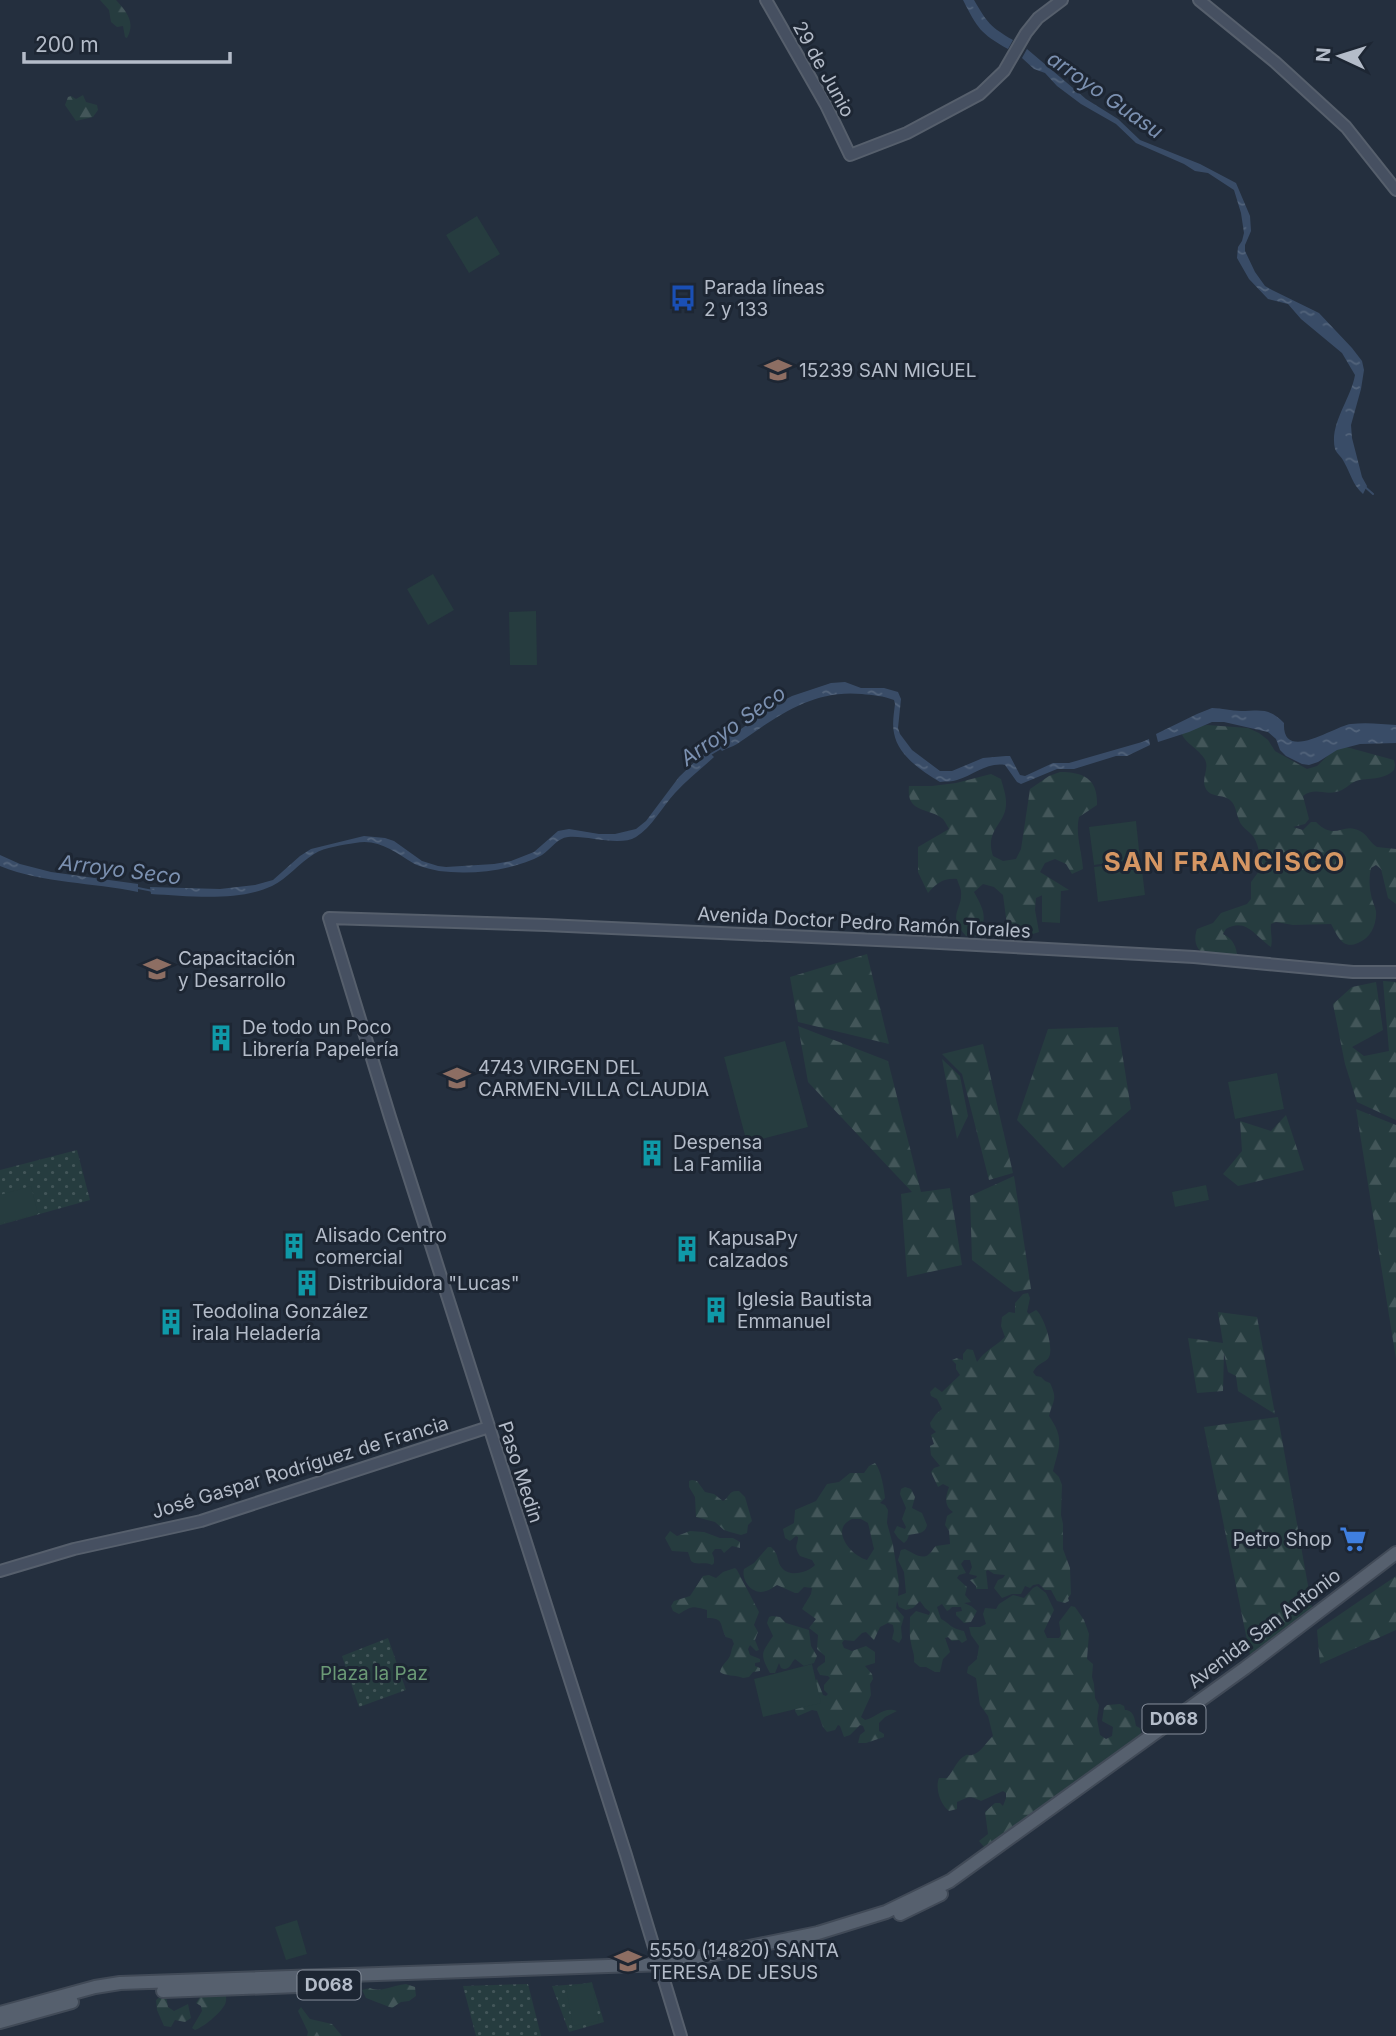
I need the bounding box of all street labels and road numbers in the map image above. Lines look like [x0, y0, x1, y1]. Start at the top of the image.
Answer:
street label: 29 de Junio [788, 17, 859, 121]
street label: Avenida Doctor Pedro Ramón Torales [697, 902, 1031, 943]
street label: José Gaspar Rodríguez de Francia [149, 1411, 451, 1524]
street label: Paso Medin [493, 1419, 548, 1526]
street label: Avenida San Antonio [1183, 1564, 1345, 1693]
road number: D068 [1142, 1704, 1206, 1734]
road number: D068 [298, 1970, 360, 1999]

